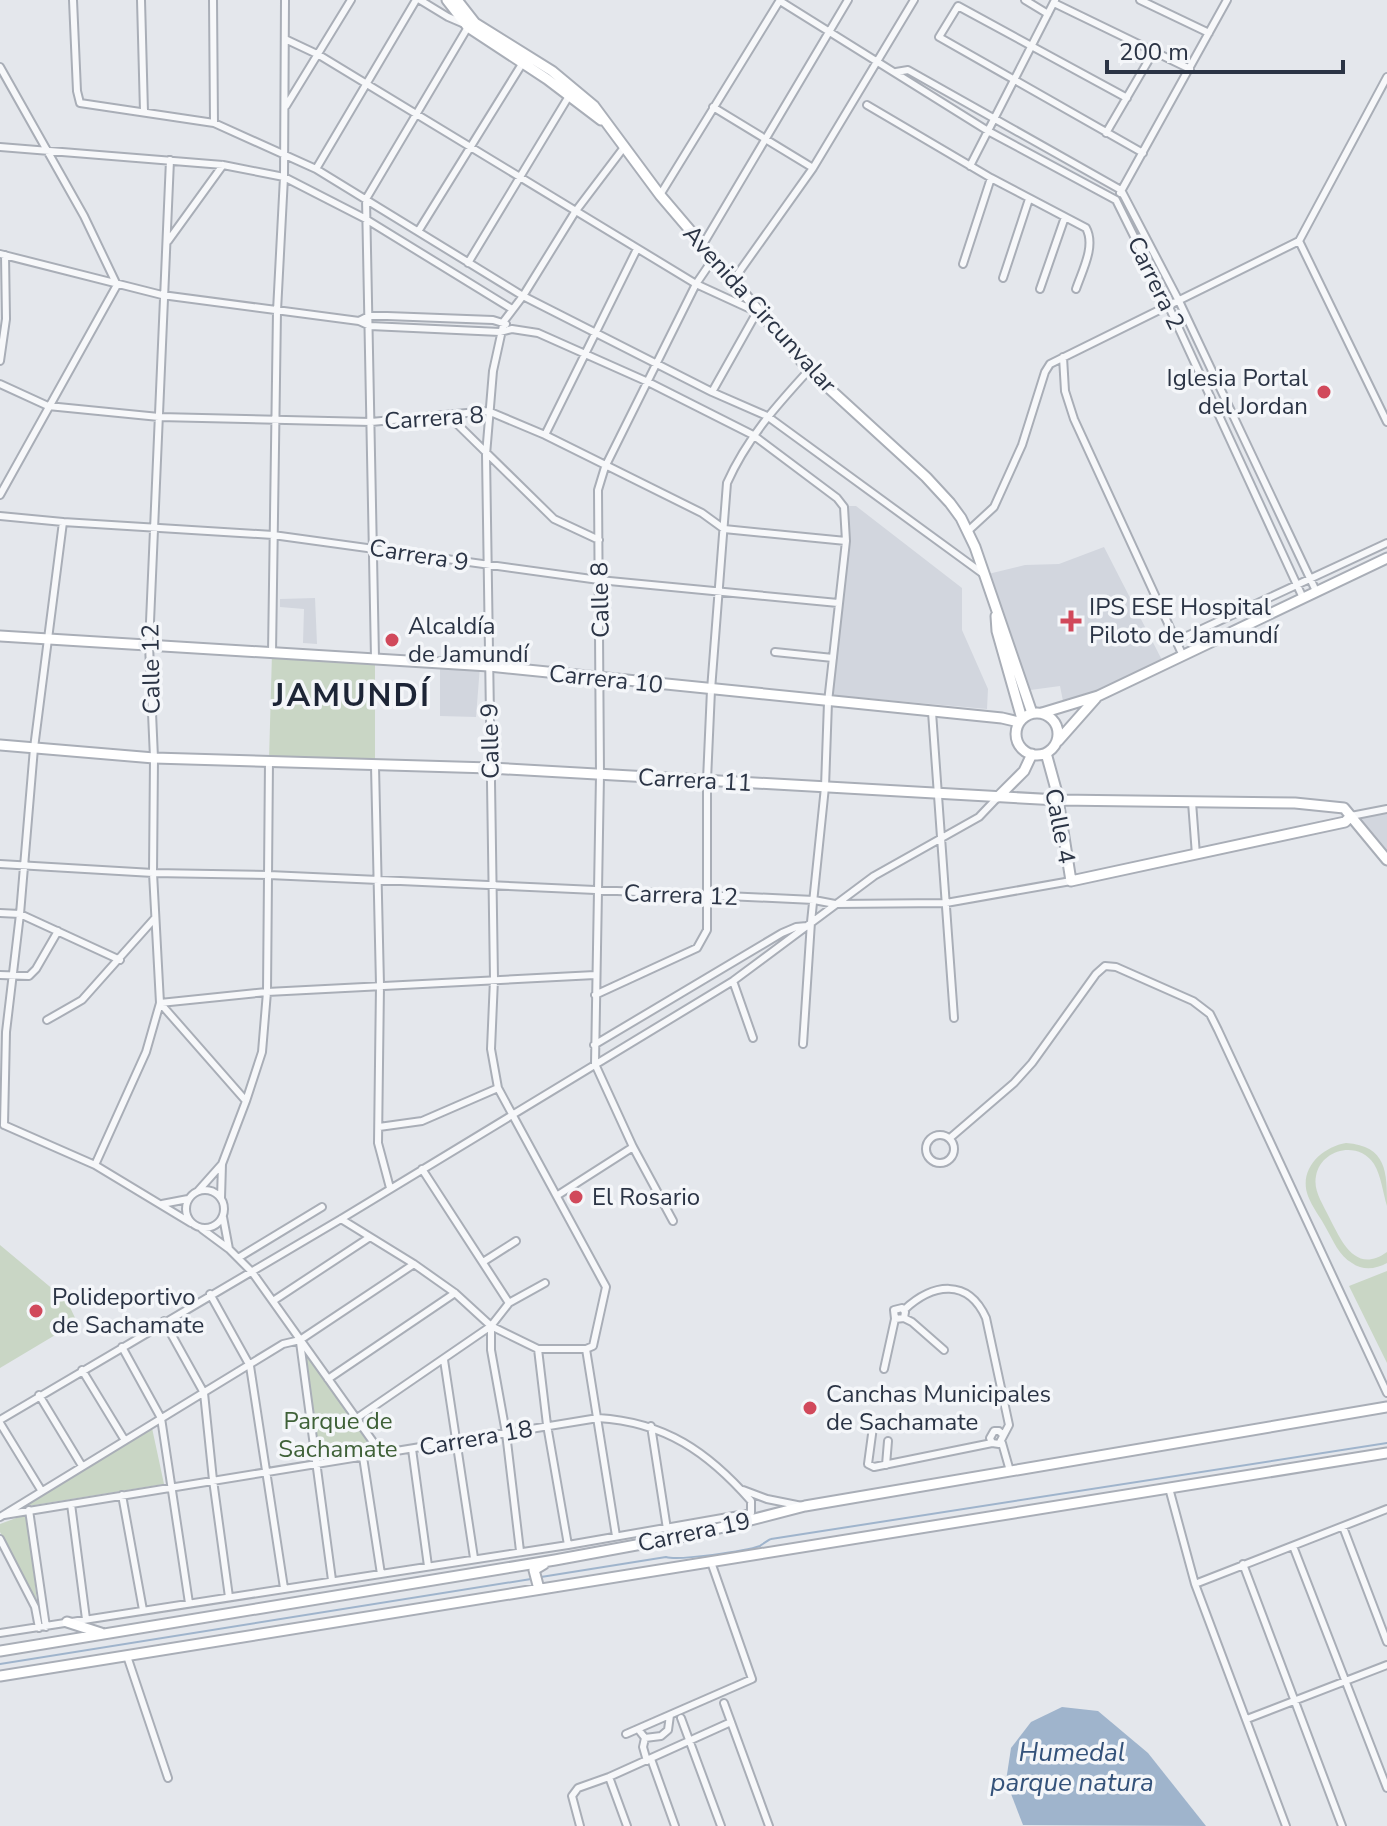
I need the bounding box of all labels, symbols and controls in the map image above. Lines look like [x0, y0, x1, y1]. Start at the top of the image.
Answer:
scale bar [1107, 24, 1343, 74]
text: 200 m [1119, 36, 1189, 68]
street label: Avenida Circunvalar [676, 218, 844, 400]
street label: Carrera 2 [1120, 231, 1192, 335]
place label: Iglesia Portal del Jordan [1167, 362, 1308, 422]
marker: Iglesia Portal del Jordan [1315, 383, 1333, 401]
street label: Carrera 8 [383, 399, 485, 437]
street label: Carrera 9 [367, 531, 471, 579]
street label: Calle 8 [583, 562, 617, 638]
place label: IPS ESE Hospital Piloto de Jamundí [1089, 591, 1280, 651]
place label: Alcaldía de Jamundí [408, 610, 530, 670]
marker: IPS ESE Hospital Piloto de Jamundí [1060, 610, 1082, 632]
street label: Calle 12 [134, 624, 168, 714]
marker: Alcaldía de Jamundí [383, 631, 401, 649]
street label: Carrera 10 [547, 657, 665, 701]
district label: JAMUNDÍ [272, 674, 432, 717]
street label: Calle 9 [473, 703, 507, 779]
street label: Carrera 11 [637, 761, 753, 799]
street label: Calle 4 [1037, 786, 1083, 866]
street label: Carrera 12 [623, 877, 739, 913]
place label: El Rosario [592, 1181, 700, 1213]
marker: El Rosario [567, 1188, 585, 1206]
place label: Polideportivo de Sachamate [52, 1281, 204, 1341]
marker: Polideportivo de Sachamate [27, 1302, 45, 1320]
place label: Canchas Municipales de Sachamate [826, 1378, 1051, 1438]
marker: Canchas Municipales de Sachamate [801, 1399, 819, 1417]
park label: Parque de Sachamate [278, 1405, 398, 1465]
street label: Carrera 18 [417, 1412, 535, 1464]
street label: Carrera 19 [635, 1504, 753, 1560]
water label: Humedal parque natura [990, 1735, 1154, 1800]

